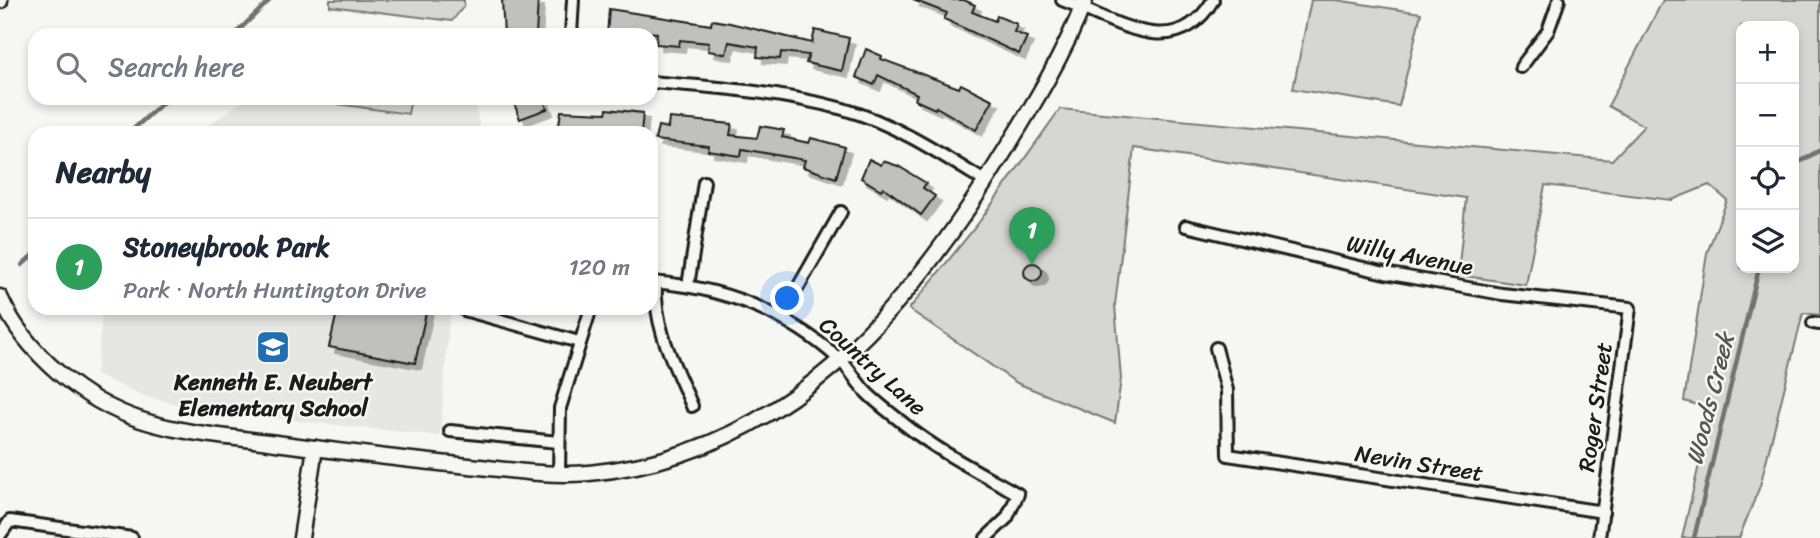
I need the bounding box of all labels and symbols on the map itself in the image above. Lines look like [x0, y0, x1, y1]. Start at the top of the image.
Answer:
pin: 1 [1009, 207, 1055, 265]
street label: Willy Avenue [1343, 223, 1477, 288]
your location [770, 281, 804, 315]
street label: Country Lane [809, 306, 937, 427]
water label: Woods Creek [1673, 326, 1747, 469]
school or university icon: Kenneth E. Neubert Elementary School [254, 328, 292, 366]
street label: Roger Street [1566, 340, 1625, 475]
place label: Kenneth E. Neubert Elementary School [173, 362, 374, 429]
street label: Nevin Street [1352, 433, 1486, 494]

